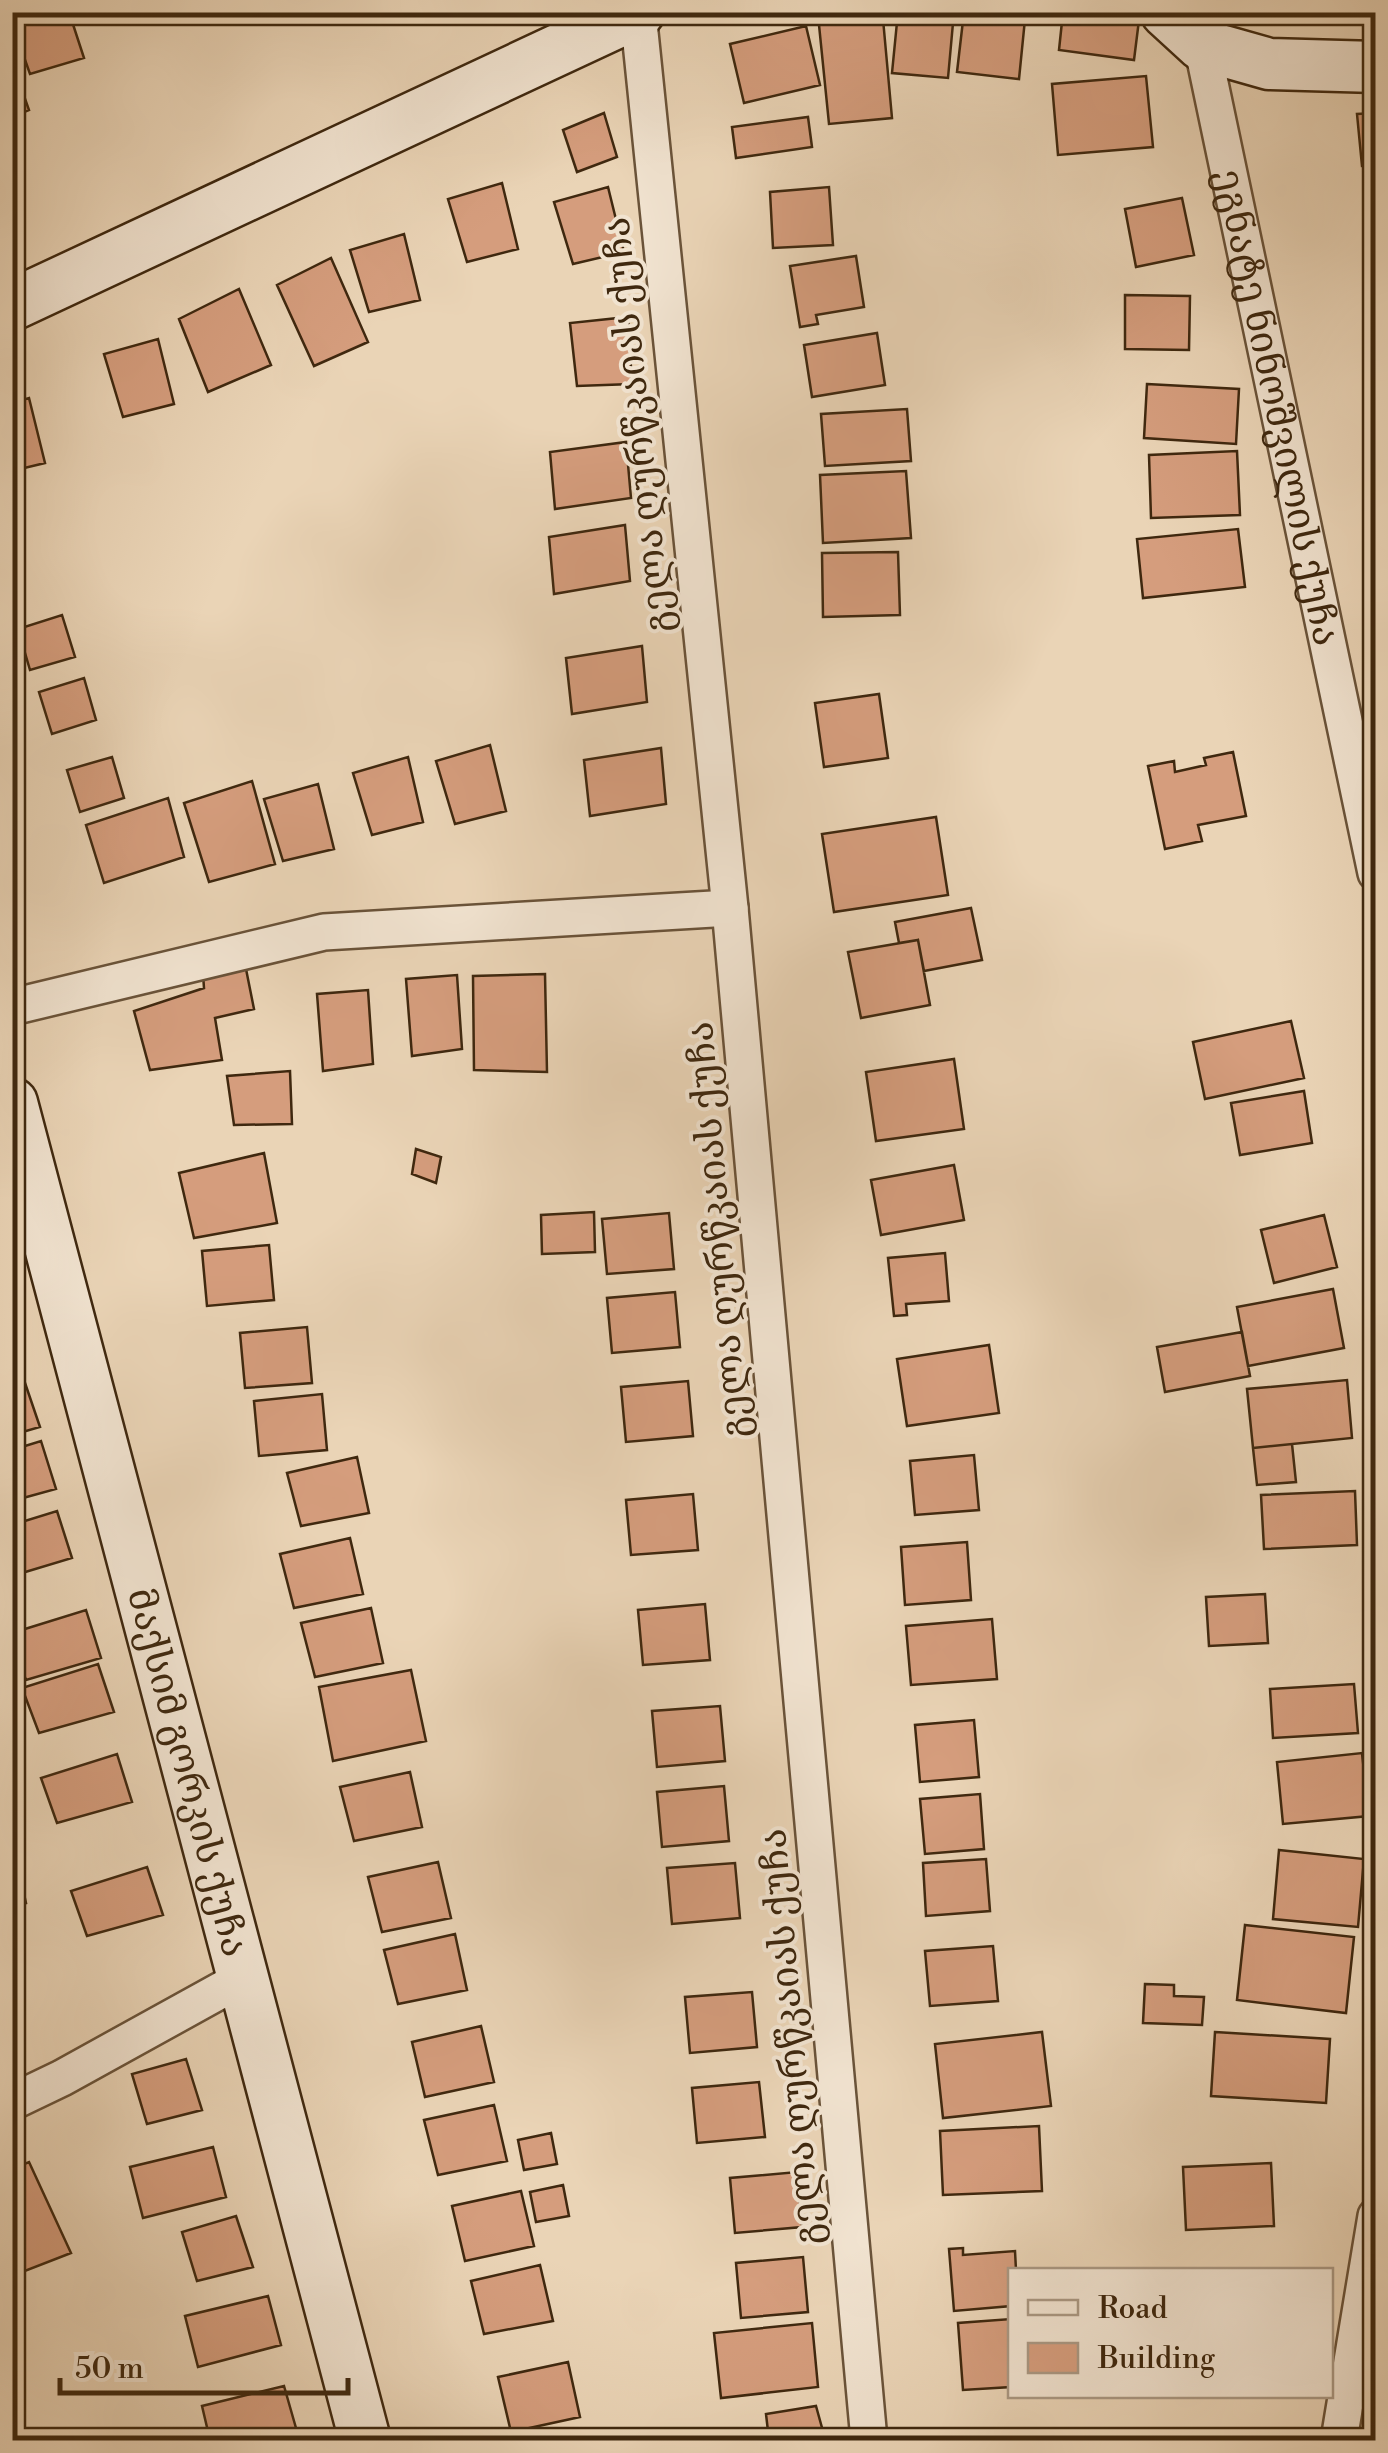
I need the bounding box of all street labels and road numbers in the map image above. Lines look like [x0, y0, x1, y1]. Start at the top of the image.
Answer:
street label: ეგნატე ნინოშვილის ქუჩა [1204, 165, 1350, 650]
street label: გელა ღურწკაიას ქუჩა [593, 215, 684, 635]
street label: გელა ღურწკაიას ქუჩა [677, 1020, 760, 1440]
street label: მაქსიმ გორკის ქუჩა [116, 1583, 258, 1962]
street label: გელა ღურწკაიას ქუჩა [750, 1827, 833, 2247]

